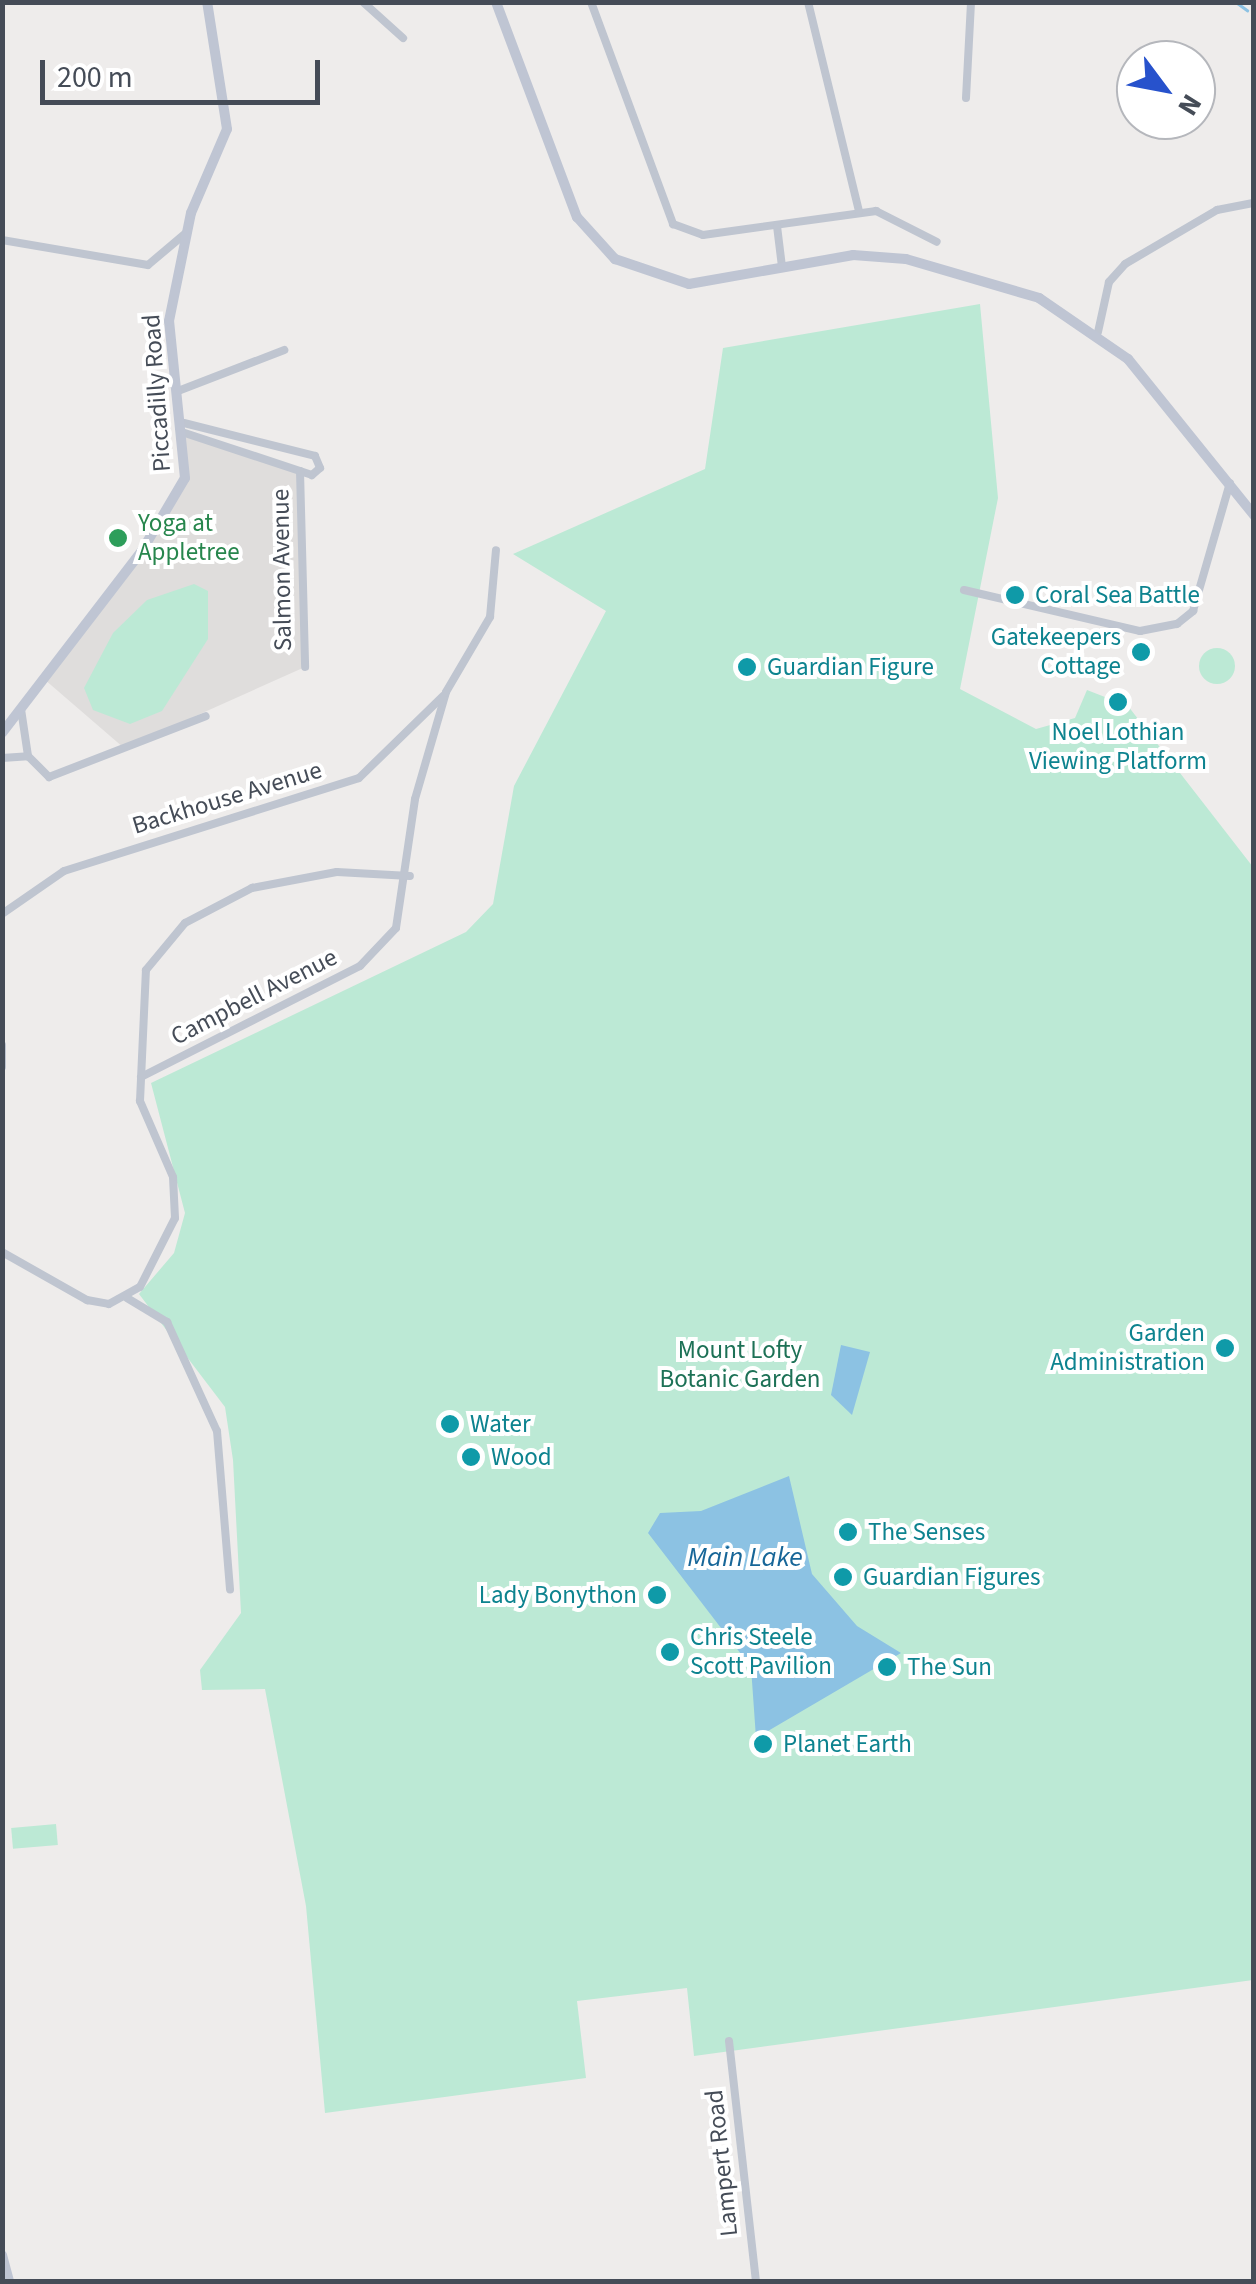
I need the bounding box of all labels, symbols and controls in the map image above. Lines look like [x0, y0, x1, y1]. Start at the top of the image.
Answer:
scale bar [45, 40, 325, 102]
north arrow [1116, 40, 1216, 140]
text: 200 m [57, 56, 133, 99]
text: N [1168, 86, 1212, 123]
street label: Piccadilly Road [137, 313, 177, 473]
street label: Salmon Avenue [266, 489, 298, 651]
place label: Yoga at Appletree [138, 509, 240, 568]
marker: Yoga at Appletree [107, 527, 129, 549]
place label: Coral Sea Battle [1035, 580, 1200, 610]
marker: Coral Sea Battle [1004, 584, 1026, 606]
place label: Gatekeepers Cottage [991, 623, 1121, 682]
marker: Gatekeepers Cottage [1130, 641, 1152, 663]
place label: Guardian Figure [767, 652, 934, 682]
marker: Guardian Figure [736, 656, 758, 678]
marker: Noel Lothian Viewing Platform [1107, 691, 1129, 713]
place label: Noel Lothian Viewing Platform [1029, 718, 1207, 777]
street label: Backhouse Avenue [129, 755, 325, 841]
street label: Campbell Avenue [166, 942, 342, 1052]
place label: Garden Administration [1050, 1319, 1205, 1378]
park label: Mount Lofty Botanic Garden [660, 1336, 820, 1395]
marker: Garden Administration [1214, 1337, 1236, 1359]
place label: Water [470, 1409, 531, 1439]
marker: Water [439, 1413, 461, 1435]
place label: Wood [491, 1442, 552, 1472]
marker: Wood [460, 1446, 482, 1468]
place label: The Senses [868, 1517, 985, 1547]
marker: The Senses [837, 1521, 859, 1543]
water label: Main Lake [687, 1540, 803, 1574]
place label: Guardian Figures [863, 1562, 1040, 1592]
marker: Guardian Figures [832, 1566, 854, 1588]
place label: Lady Bonython [479, 1580, 637, 1610]
marker: Lady Bonython [646, 1584, 668, 1606]
place label: Chris Steele Scott Pavilion [690, 1623, 832, 1682]
marker: Chris Steele Scott Pavilion [659, 1641, 681, 1663]
place label: The Sun [907, 1652, 992, 1682]
marker: The Sun [876, 1656, 898, 1678]
place label: Planet Earth [783, 1729, 912, 1759]
marker: Planet Earth [752, 1733, 774, 1755]
street label: Lampert Road [699, 2088, 745, 2238]

